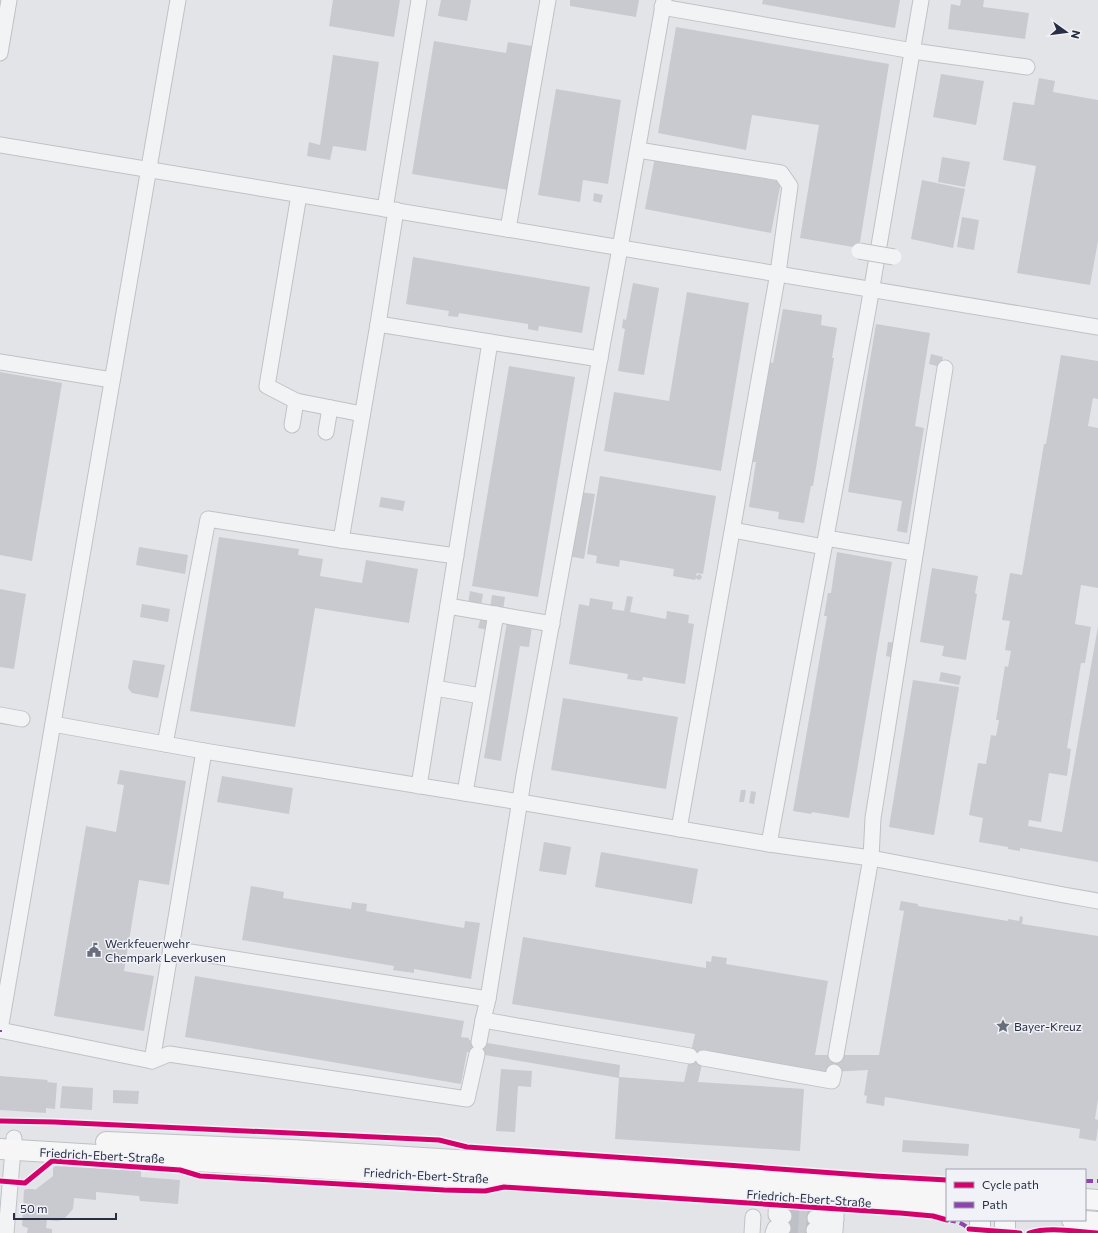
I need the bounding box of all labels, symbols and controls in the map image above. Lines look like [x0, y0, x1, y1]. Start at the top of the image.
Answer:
north arrow [1046, 12, 1086, 52]
text: N [1069, 29, 1083, 40]
place label: Werkfeuerwehr Chempark Leverkusen [105, 936, 226, 964]
public building icon: Werkfeuerwehr Chempark Leverkusen [86, 942, 102, 958]
place icon: Bayer-Kreuz [995, 1018, 1011, 1034]
place label: Bayer-Kreuz [1014, 1019, 1082, 1033]
street label: Friedrich-Ebert-Straße [39, 1145, 165, 1165]
street label: Friedrich-Ebert-Straße [363, 1165, 489, 1185]
legend [946, 1169, 1086, 1221]
text: Cycle path [982, 1177, 1039, 1191]
street label: Friedrich-Ebert-Straße [746, 1187, 872, 1209]
scale bar [14, 1195, 116, 1221]
text: Path [982, 1197, 1008, 1211]
text: 50 m [20, 1201, 48, 1215]

